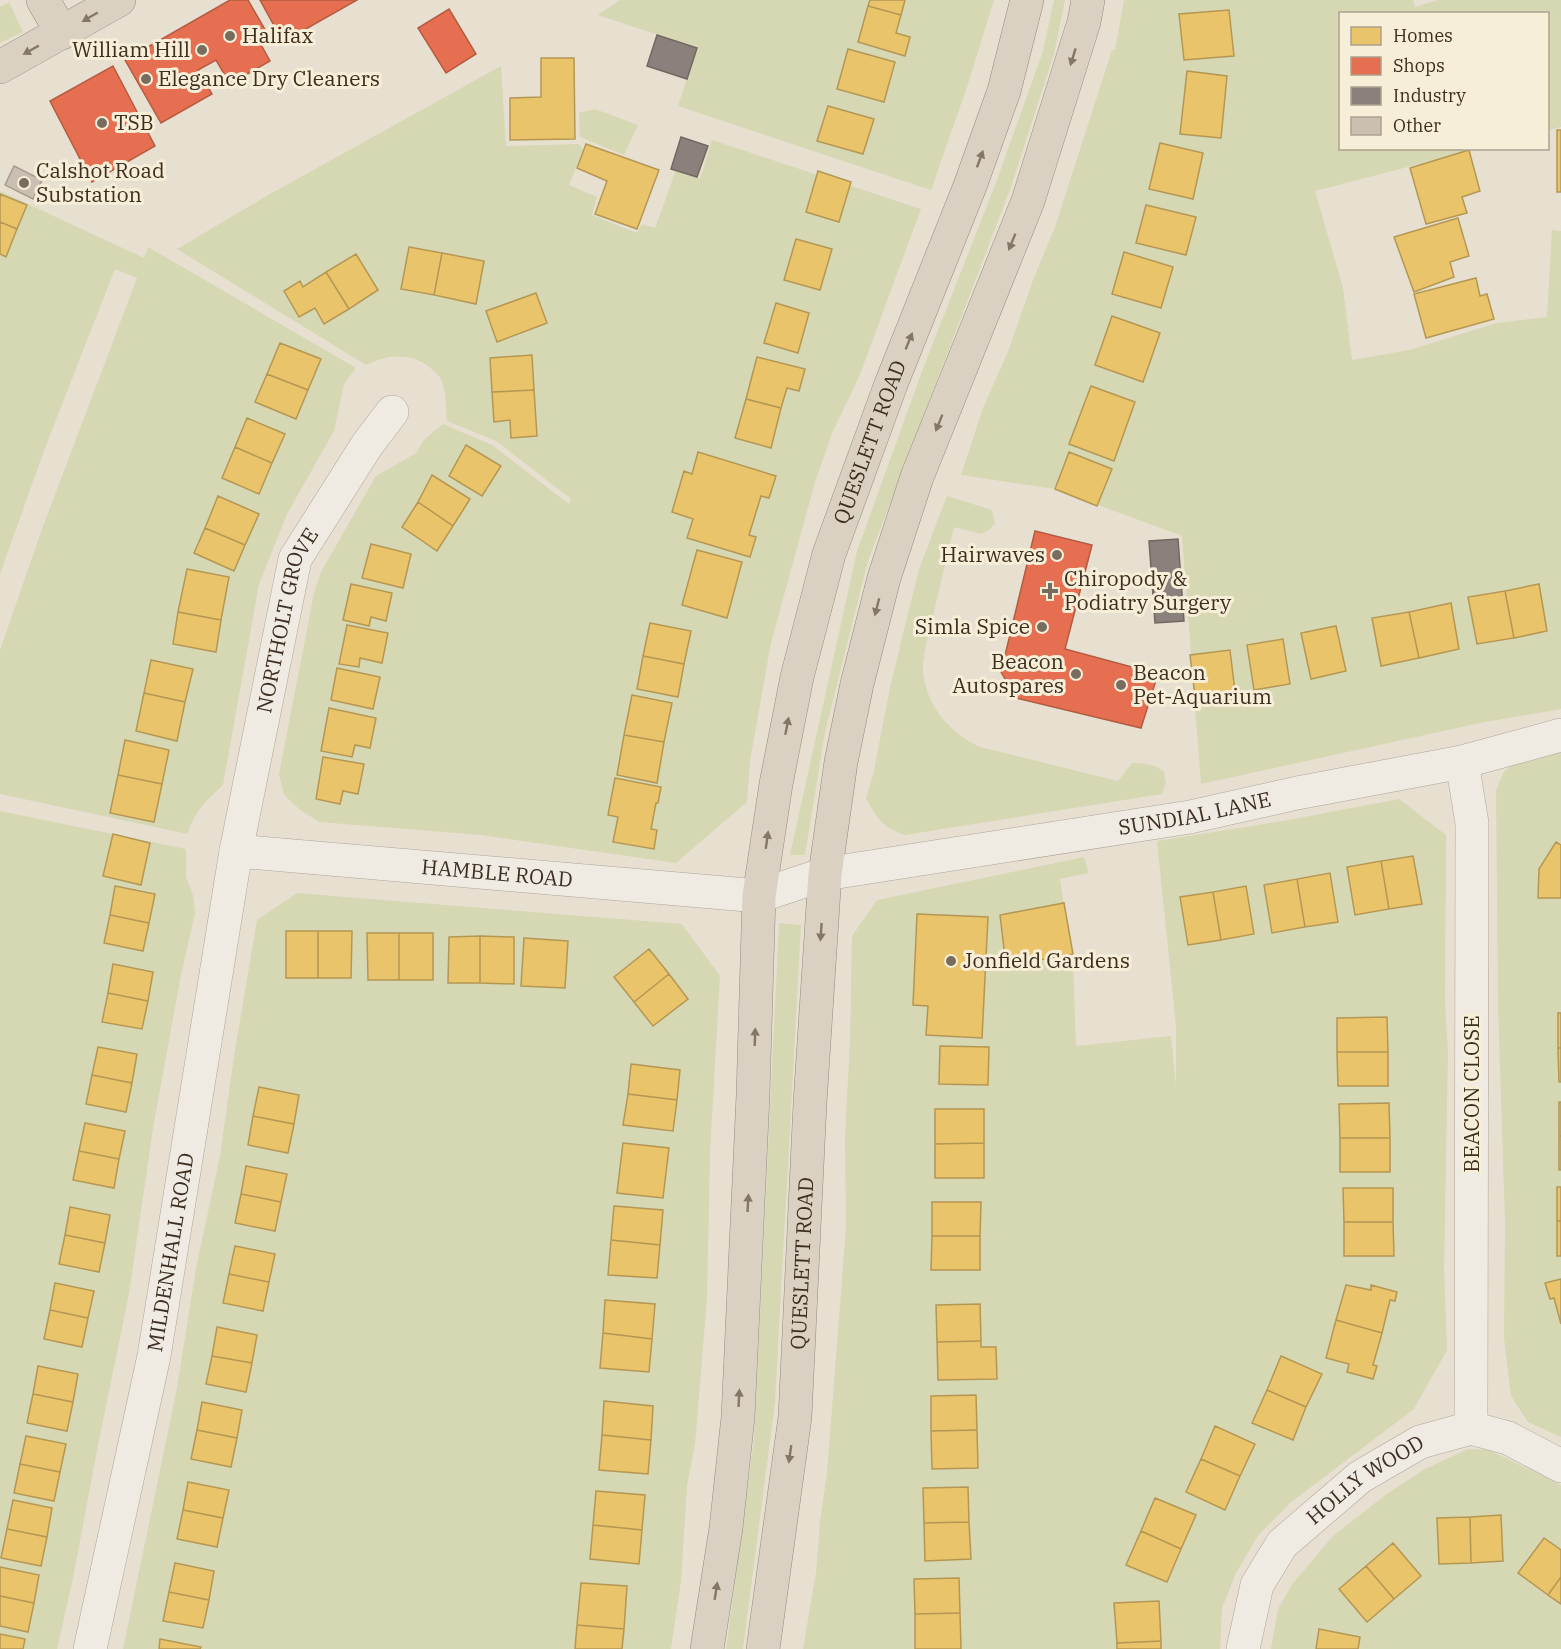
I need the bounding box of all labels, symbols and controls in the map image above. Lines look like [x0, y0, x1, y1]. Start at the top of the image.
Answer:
one-way arrow [82, 11, 98, 22]
legend [1339, 12, 1549, 150]
place label: Halifax [242, 21, 314, 49]
text: Homes [1393, 24, 1453, 47]
marker: Halifax [223, 29, 237, 43]
place label: William Hill [72, 35, 190, 63]
marker: William Hill [195, 43, 209, 57]
one-way arrow [22, 45, 39, 55]
one-way arrow [1068, 48, 1077, 66]
text: Shops [1393, 54, 1445, 77]
place label: Elegance Dry Cleaners [158, 64, 380, 92]
marker: Elegance Dry Cleaners [139, 72, 153, 86]
text: Industry [1393, 84, 1466, 107]
place label: TSB [114, 108, 154, 136]
text: Other [1393, 114, 1441, 137]
marker: TSB [95, 116, 109, 130]
one-way arrow [975, 150, 985, 168]
place label: Calshot Road Substation [36, 156, 165, 208]
marker: Calshot Road Substation [17, 176, 31, 190]
one-way arrow [1007, 233, 1017, 251]
one-way arrow [904, 331, 914, 349]
street label: QUESLETT ROAD [826, 356, 912, 528]
one-way arrow [934, 414, 944, 432]
street label: NORTHOLT GROVE [249, 522, 324, 715]
place label: Hairwaves [941, 540, 1045, 568]
marker: Hairwaves [1050, 548, 1064, 562]
place label: Chiropody & Podiatry Surgery [1064, 564, 1232, 616]
marker: Chiropody & Podiatry Surgery [1041, 582, 1059, 600]
one-way arrow [871, 598, 881, 616]
place label: Simla Spice [915, 612, 1030, 640]
marker: Simla Spice [1035, 620, 1049, 634]
place label: Beacon Autospares [952, 647, 1064, 699]
place label: Beacon Pet-Aquarium [1133, 658, 1272, 710]
marker: Beacon Autospares [1069, 667, 1083, 681]
marker: Beacon Pet-Aquarium [1114, 678, 1128, 692]
one-way arrow [783, 717, 792, 736]
street label: SUNDIAL LANE [1116, 784, 1273, 841]
one-way arrow [763, 830, 772, 849]
street label: HAMBLE ROAD [420, 852, 574, 893]
one-way arrow [816, 923, 826, 942]
place label: Jonfield Gardens [963, 946, 1130, 974]
marker: Jonfield Gardens [944, 954, 958, 968]
street label: BEACON CLOSE [1457, 1015, 1485, 1173]
one-way arrow [750, 1027, 759, 1046]
street label: MILDENHALL ROAD [140, 1151, 200, 1354]
street label: QUESLETT ROAD [783, 1176, 819, 1350]
one-way arrow [743, 1193, 752, 1212]
one-way arrow [734, 1388, 743, 1407]
street label: HOLLY WOOD [1300, 1428, 1429, 1530]
one-way arrow [785, 1445, 794, 1464]
one-way arrow [712, 1582, 721, 1601]

